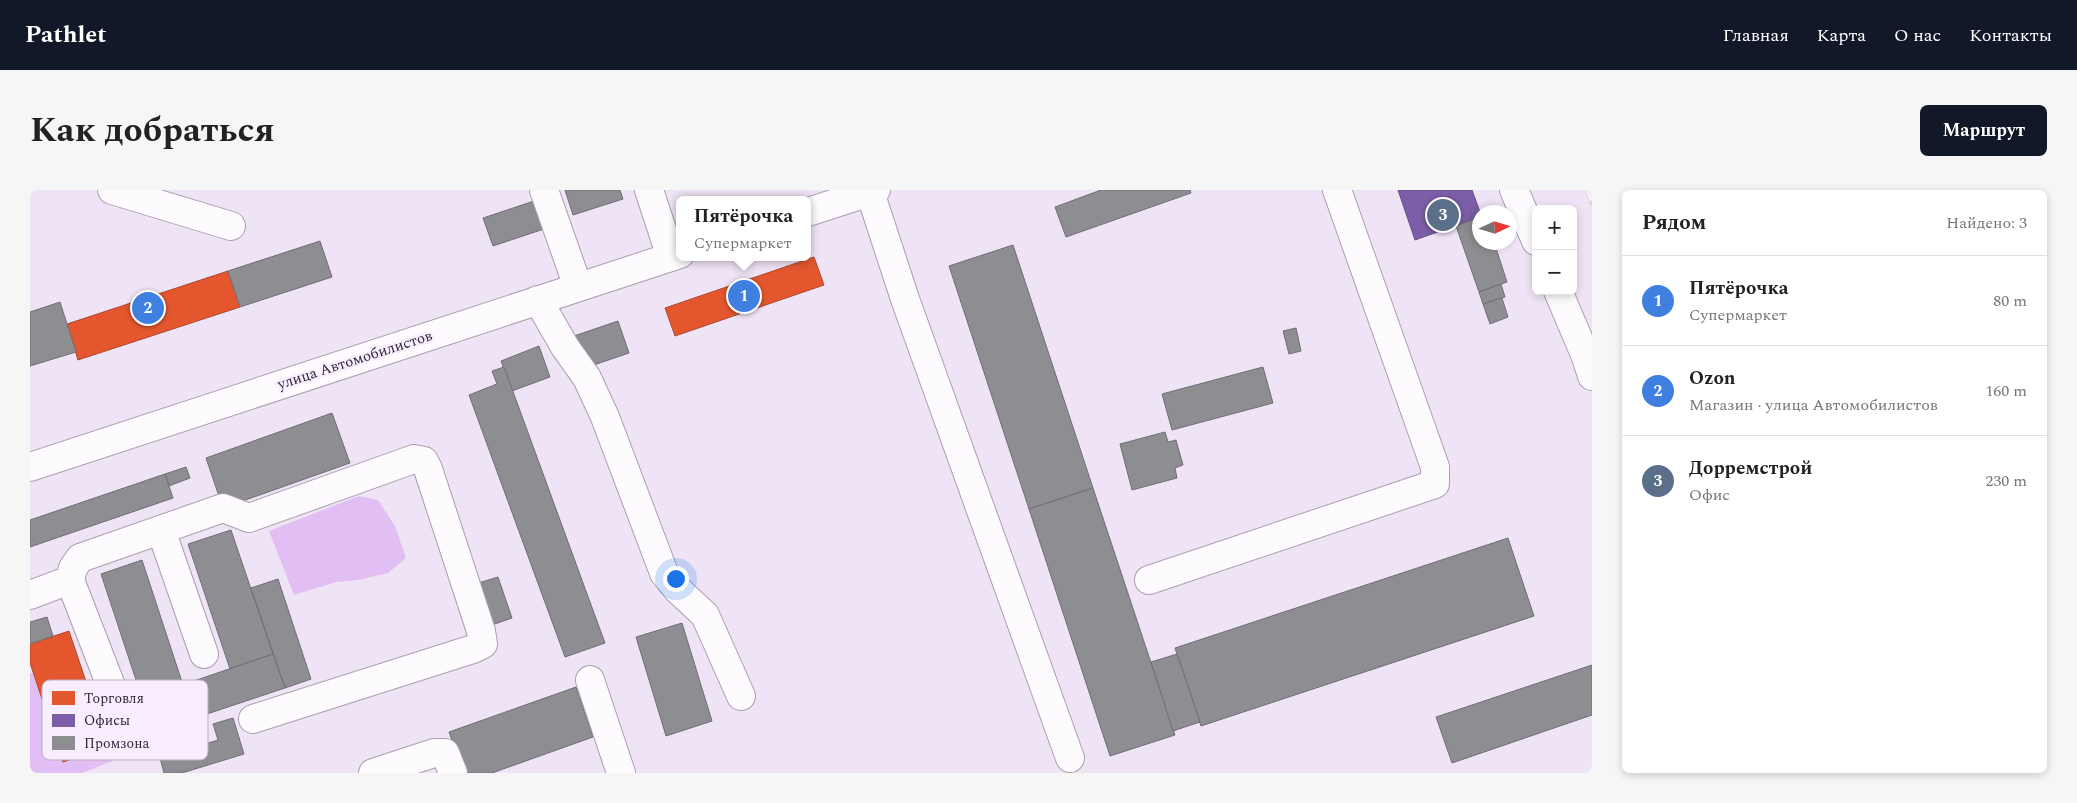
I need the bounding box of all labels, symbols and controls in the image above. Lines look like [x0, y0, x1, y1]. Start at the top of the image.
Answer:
text: Pathlet [25, 17, 107, 53]
text: Главная [1723, 22, 1789, 49]
text: Карта [1817, 22, 1866, 49]
text: О нас [1894, 22, 1941, 49]
text: Контакты [1969, 22, 2052, 49]
text: Как добраться [30, 104, 275, 157]
button: Маршрут [1920, 105, 2047, 156]
popup [676, 196, 811, 261]
pin: 3 [1427, 196, 1459, 234]
text: Пятёрочка [694, 202, 793, 231]
north arrow [1472, 205, 1517, 250]
map controls [1532, 205, 1577, 295]
button: + [1532, 205, 1577, 250]
text: Рядом [1642, 207, 1706, 239]
text: Найдено: 3 [1946, 211, 2027, 235]
text: Супермаркет [694, 231, 792, 255]
button: − [1532, 250, 1577, 295]
text: Пятёрочка [1689, 274, 1789, 303]
pin: 1 [728, 277, 760, 315]
pin: 2 [132, 289, 164, 327]
text: 1 [1654, 289, 1662, 313]
text: 80 m [1993, 289, 2027, 313]
text: Супермаркет [1689, 303, 1787, 327]
street label: улица Автомобилистов [274, 324, 436, 396]
text: Ozon [1689, 364, 1736, 393]
text: 2 [1654, 379, 1662, 403]
text: 160 m [1985, 379, 2027, 403]
text: Магазин · улица Автомобилистов [1689, 393, 1938, 417]
text: Дорремстрой [1689, 454, 1812, 483]
text: 3 [1654, 469, 1662, 493]
text: 230 m [1985, 469, 2027, 493]
text: Офис [1689, 483, 1730, 507]
your location [663, 566, 689, 592]
legend [42, 680, 208, 760]
text: Торговля [84, 688, 144, 709]
text: Офисы [84, 710, 130, 731]
text: Промзона [84, 733, 149, 754]

